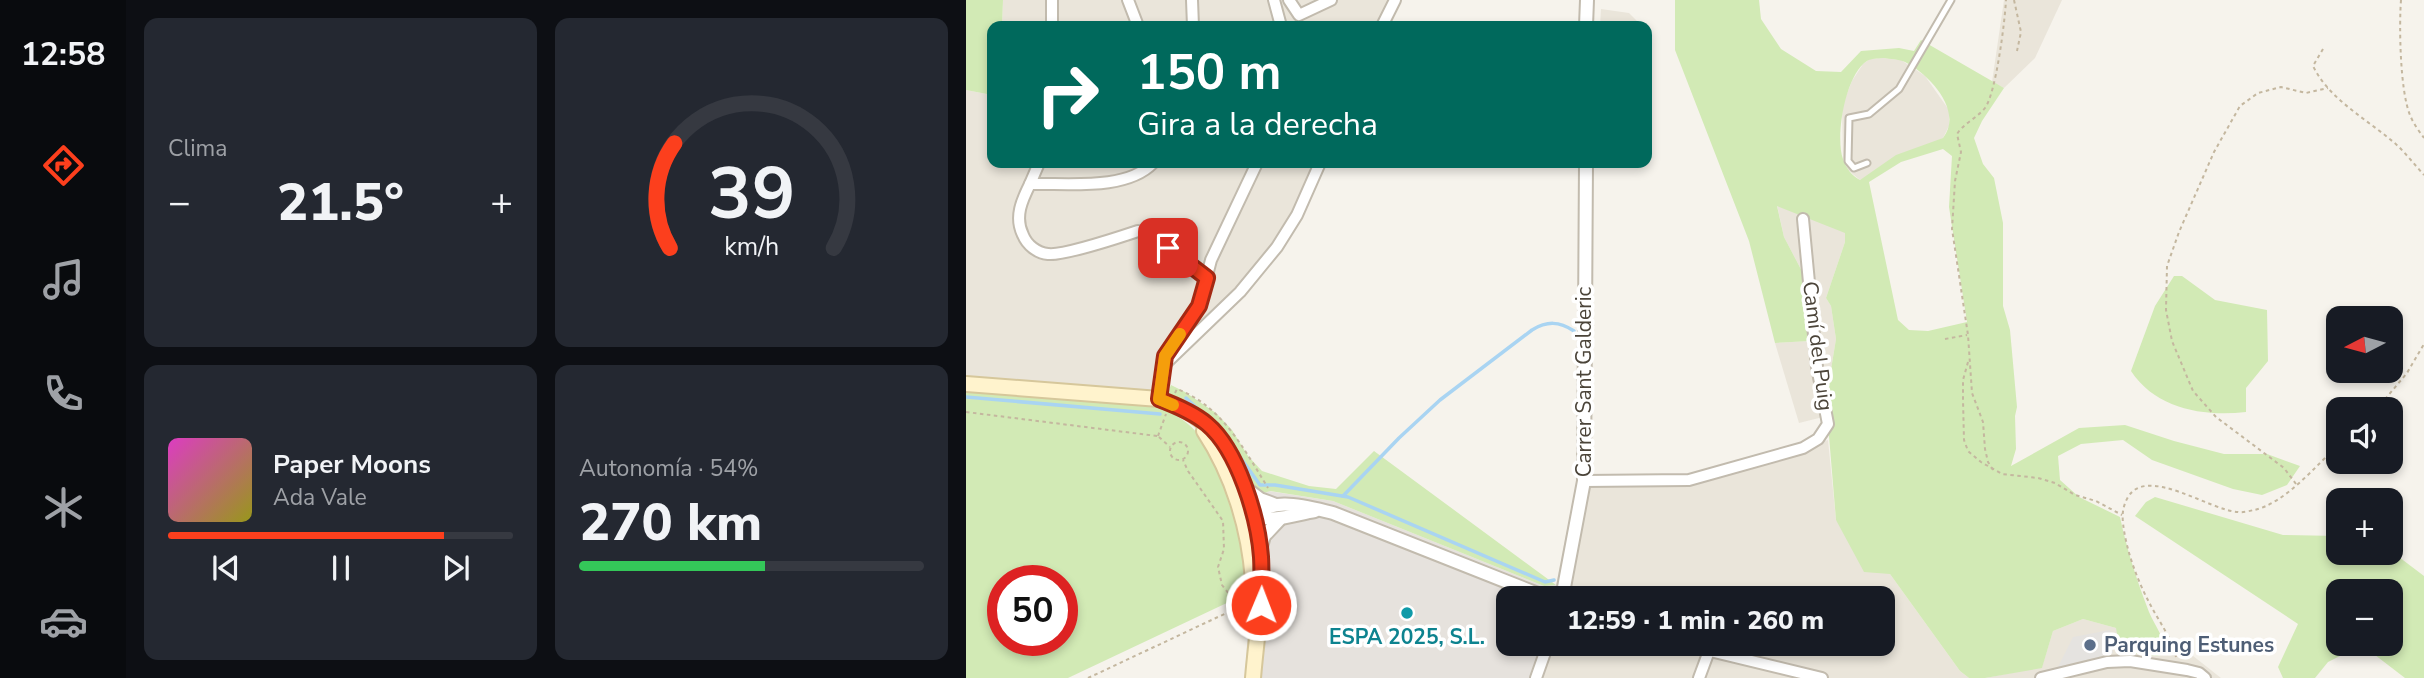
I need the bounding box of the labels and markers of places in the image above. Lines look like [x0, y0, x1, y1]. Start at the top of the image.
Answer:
pin [1138, 218, 1198, 278]
marker: ESPA 2025, S.L. [1399, 605, 1415, 621]
place label: ESPA 2025, S.L. [1329, 623, 1485, 651]
place label: Parquing Estunes [2104, 631, 2274, 659]
marker: Parquing Estunes [2082, 637, 2098, 653]

